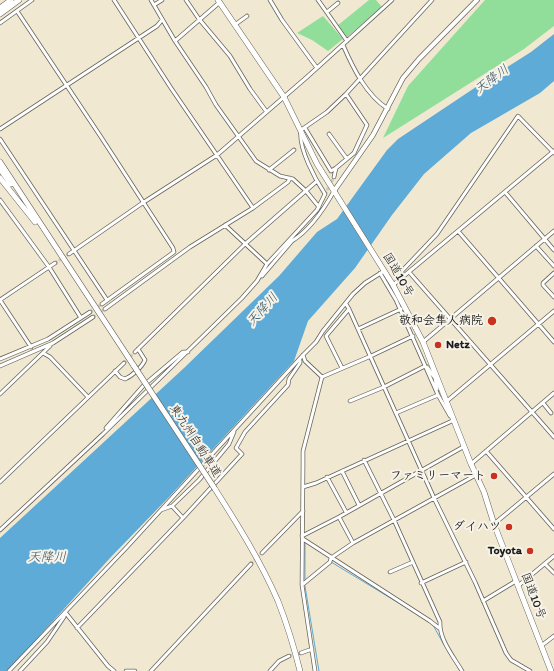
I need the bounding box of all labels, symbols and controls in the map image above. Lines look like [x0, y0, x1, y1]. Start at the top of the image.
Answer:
water label: 天降川 [472, 62, 512, 98]
street label: 国道10号 [379, 250, 417, 300]
water label: 天降川 [244, 290, 282, 330]
place label: 敬和会隼人病院 [399, 314, 483, 328]
marker: 敬和会隼人病院 [486, 315, 498, 327]
place label: Netz [446, 338, 470, 352]
marker: Netz [433, 340, 443, 350]
street label: 東九州自動車道 [166, 402, 224, 480]
place label: ファミリーマート [390, 469, 486, 483]
marker: ファミリーマート [489, 471, 499, 481]
place label: ダイハツ [453, 520, 501, 534]
marker: ダイハツ [504, 522, 514, 532]
place label: Toyota [488, 544, 522, 558]
marker: Toyota [525, 546, 535, 556]
water label: 天降川 [28, 550, 66, 566]
street label: 国道10号 [518, 571, 548, 621]

